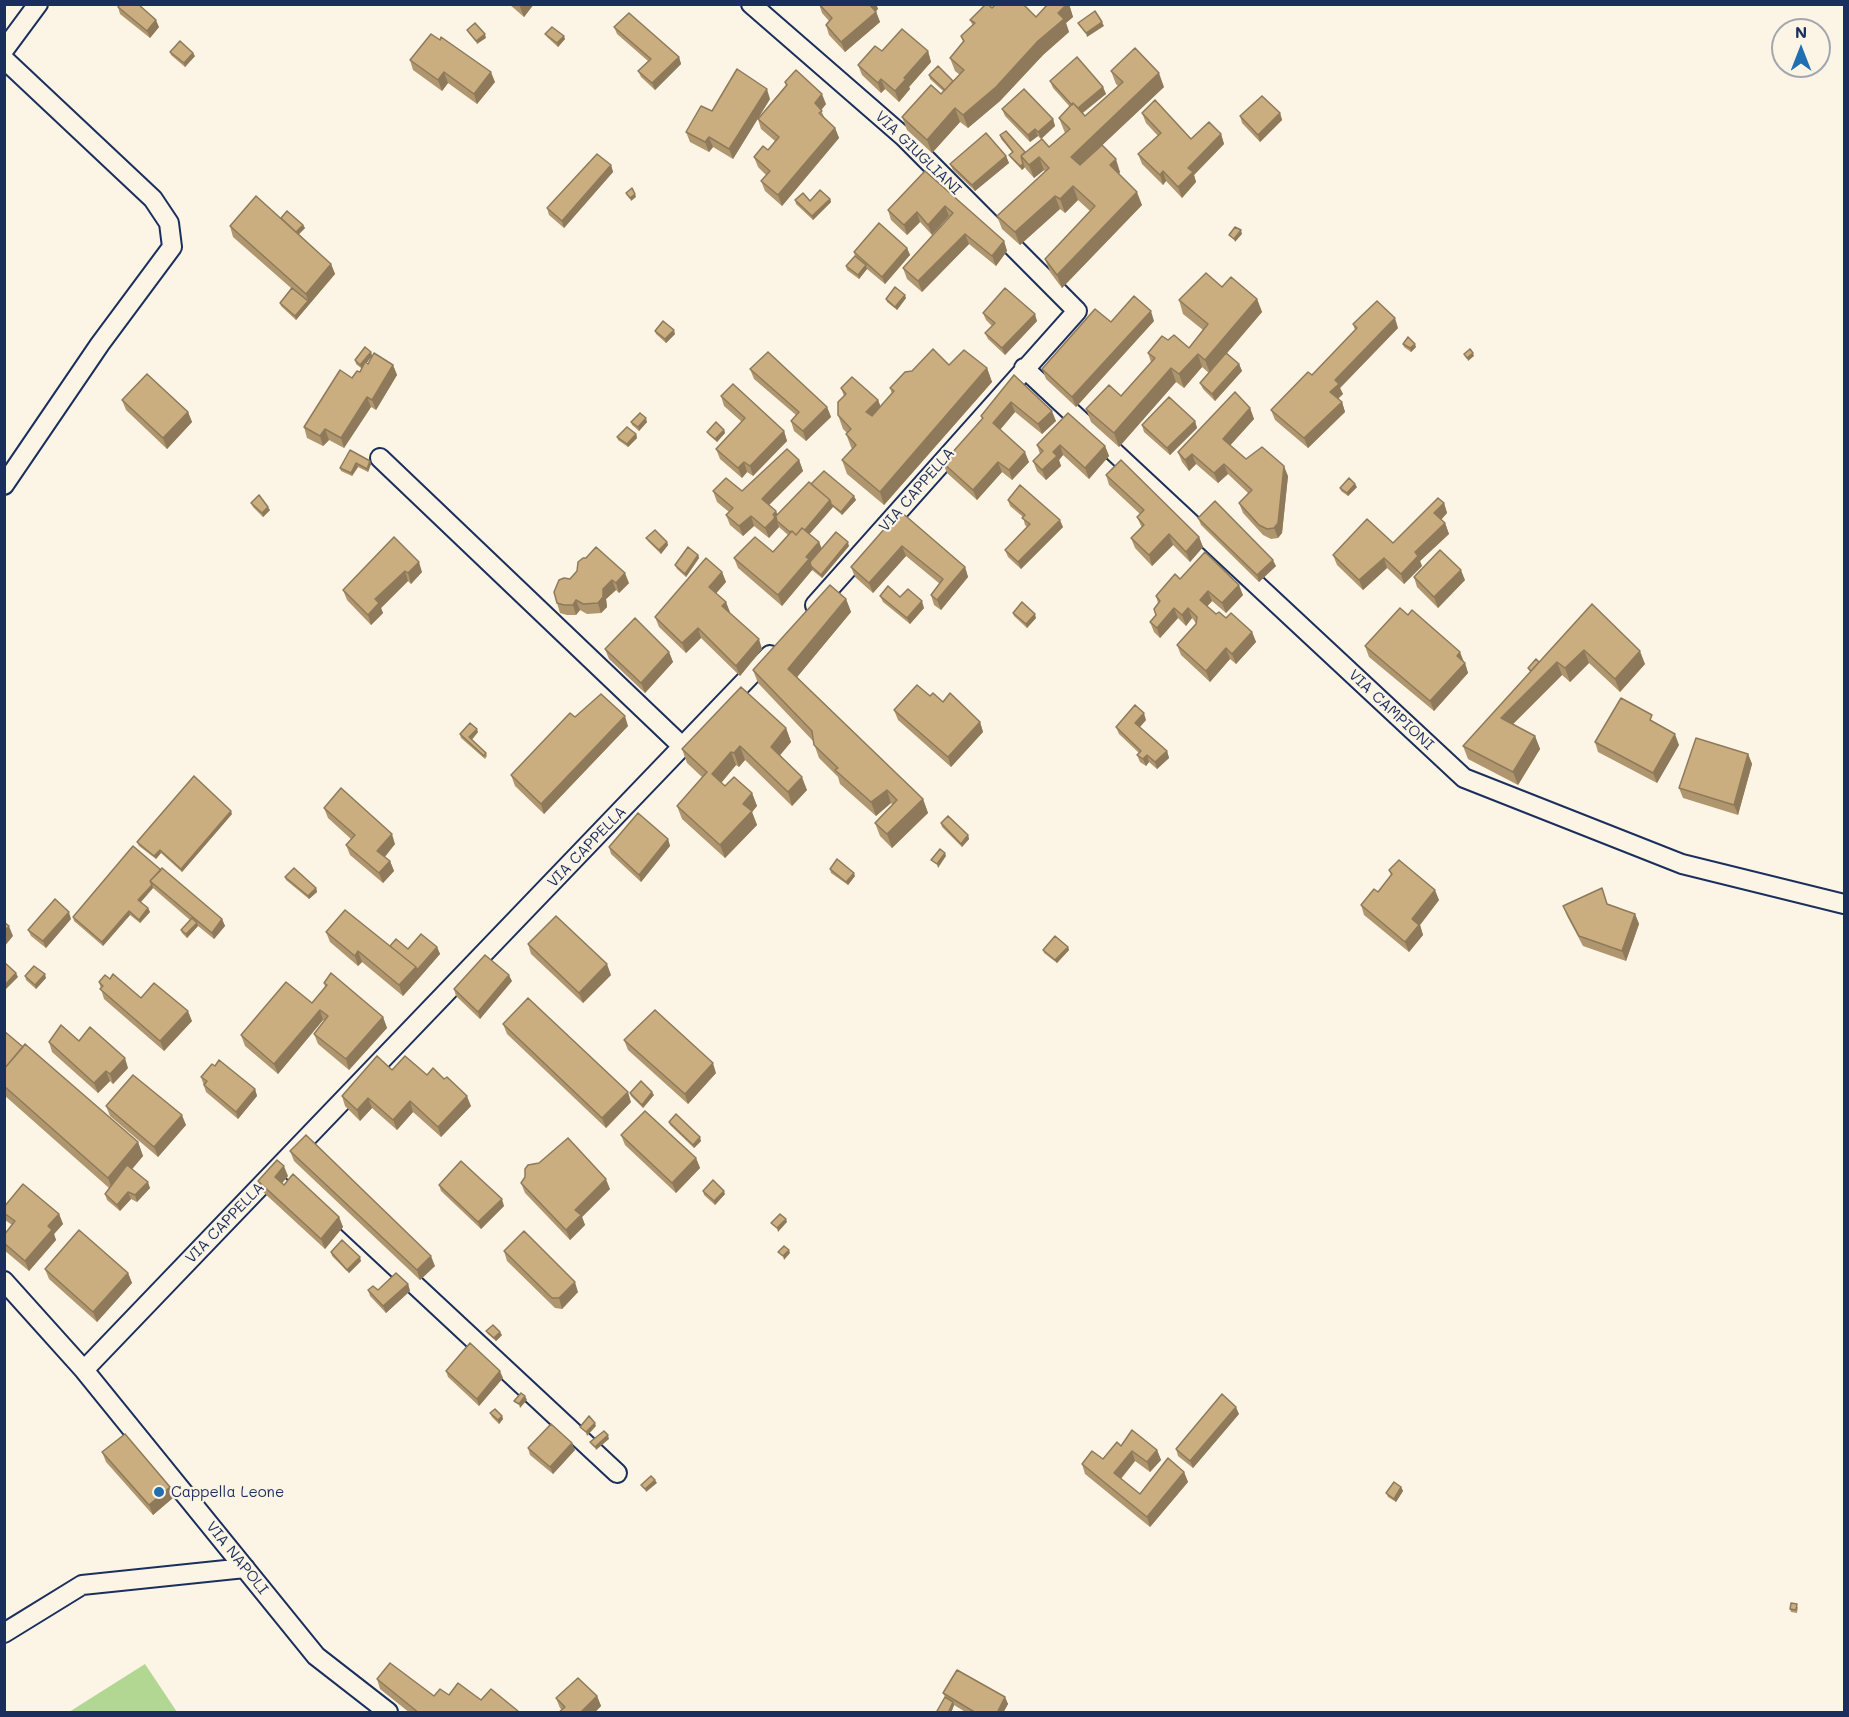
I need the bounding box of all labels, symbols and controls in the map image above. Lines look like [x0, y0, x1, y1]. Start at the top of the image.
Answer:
north arrow [1771, 18, 1831, 78]
text: N [1795, 21, 1807, 42]
street label: VIA GIUGLIANI [871, 107, 965, 199]
street label: VIA CAPPELLA [876, 444, 958, 536]
street label: VIA CAMPIONI [1345, 666, 1437, 754]
street label: VIA CAPPELLA [544, 803, 630, 891]
street label: VIA CAPPELLA [182, 1179, 268, 1267]
place label: Cappella Leone [171, 1483, 284, 1501]
marker: Cappella Leone [152, 1485, 166, 1499]
street label: VIA NAPOLI [202, 1518, 272, 1598]

